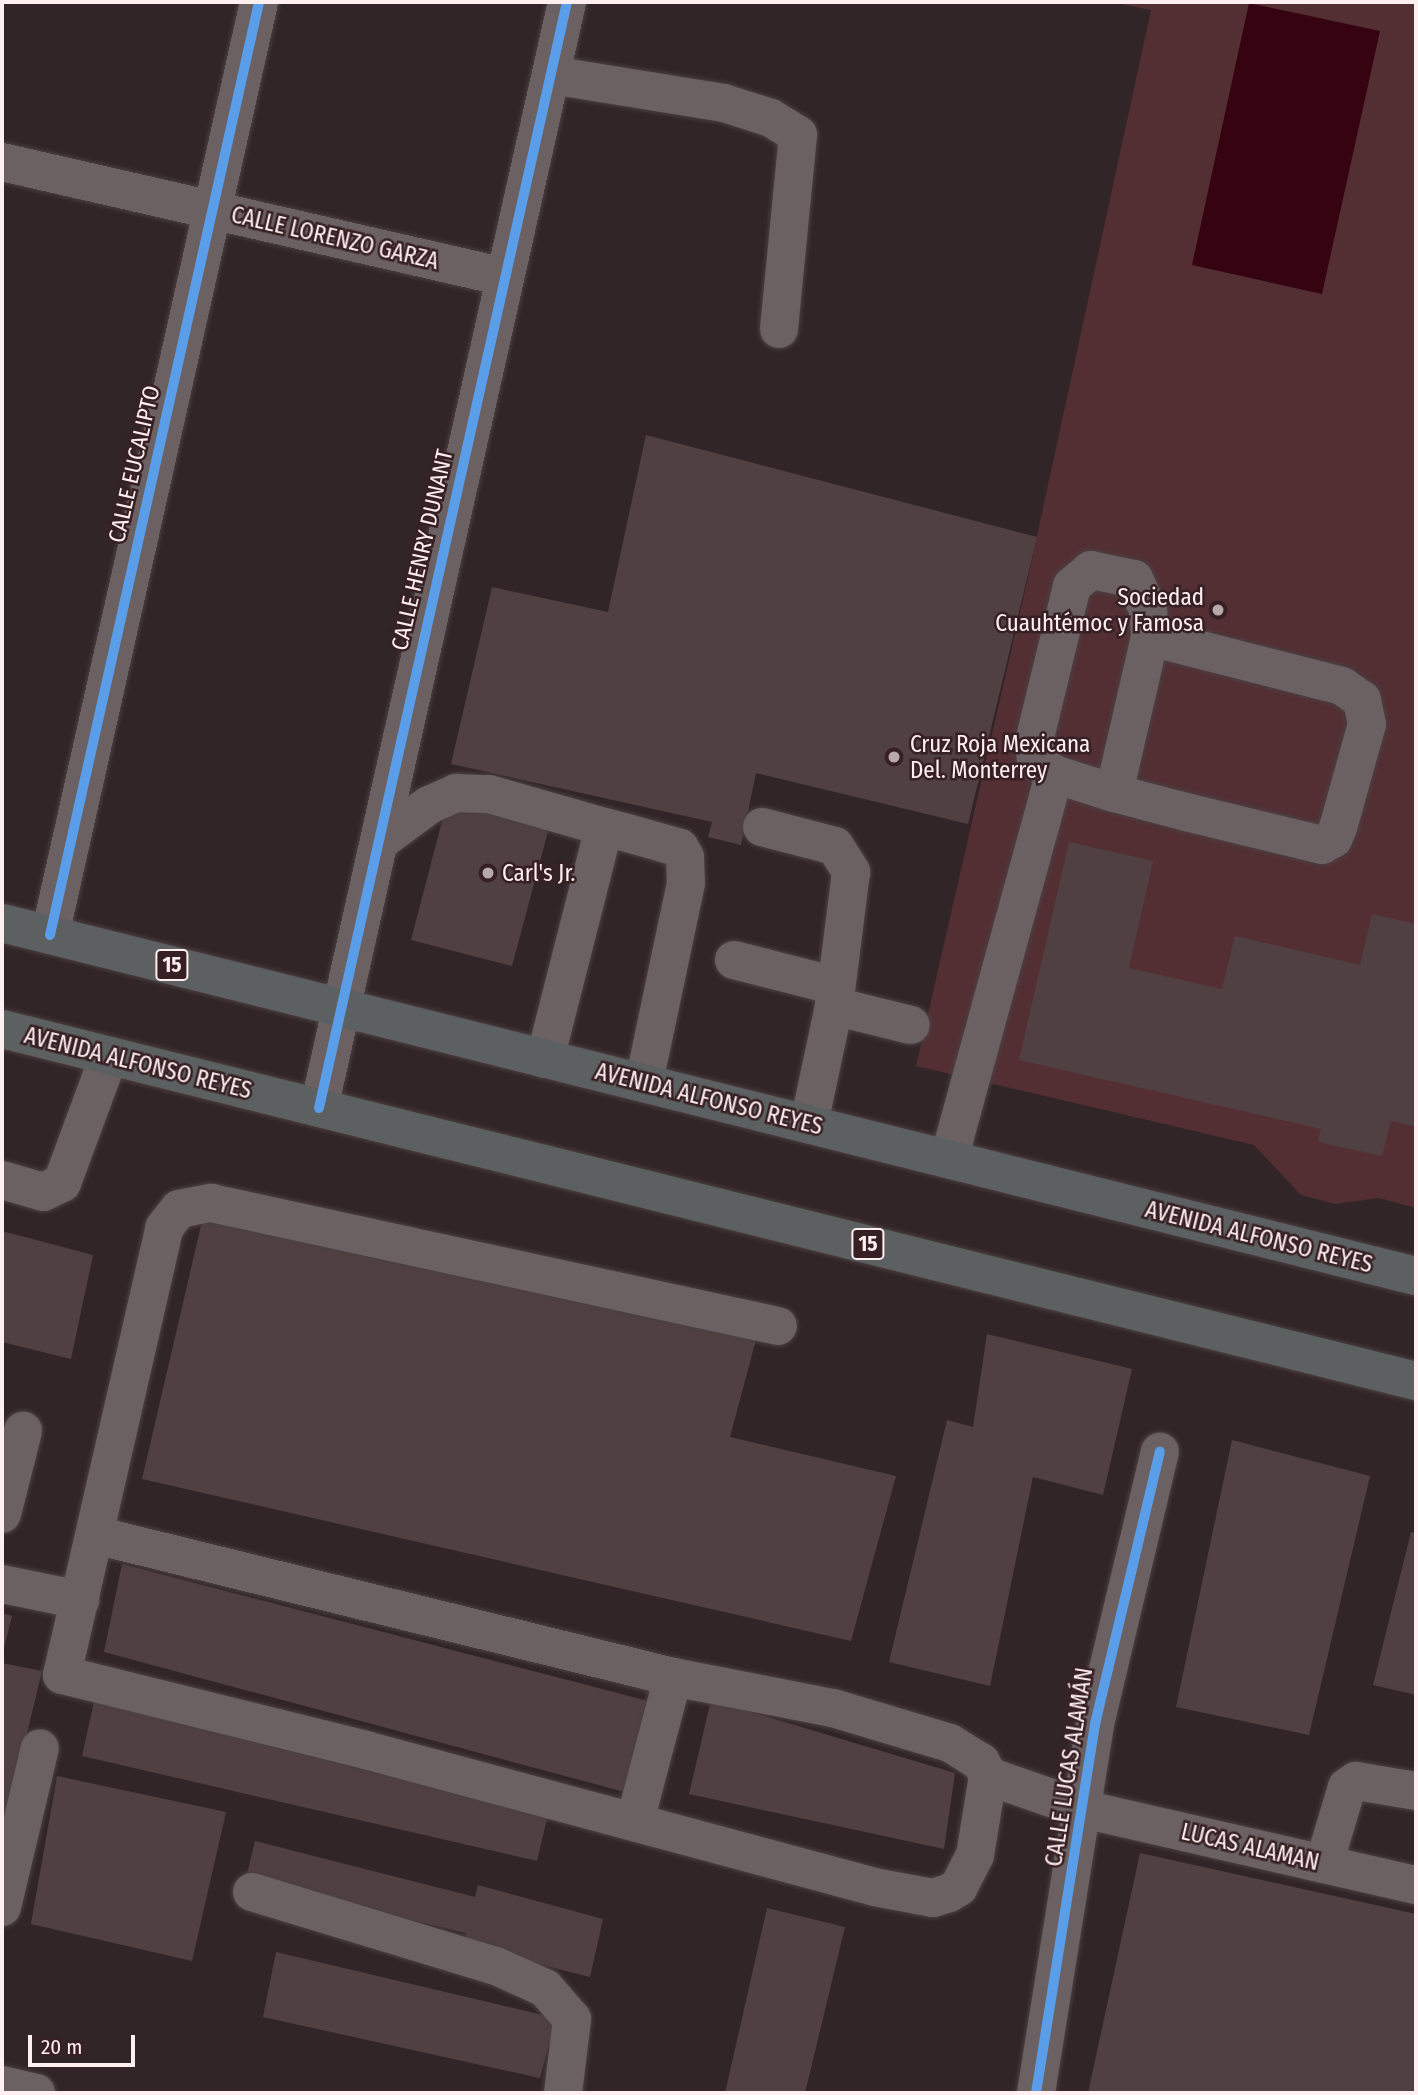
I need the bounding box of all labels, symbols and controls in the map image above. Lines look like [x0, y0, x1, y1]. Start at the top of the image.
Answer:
street label: CALLE LORENZO GARZA [229, 201, 441, 275]
street label: CALLE EUCALIPTO [103, 383, 165, 545]
street label: CALLE HENRY DUNANT [385, 447, 459, 653]
place label: Sociedad Cuauhtémoc y Famosa [995, 583, 1204, 637]
marker: Sociedad Cuauhtémoc y Famosa [1210, 602, 1226, 618]
place label: Cruz Roja Mexicana Del. Monterrey [910, 730, 1090, 784]
marker: Cruz Roja Mexicana Del. Monterrey [884, 747, 904, 767]
place label: Carl's Jr. [502, 859, 575, 887]
marker: Carl's Jr. [480, 865, 496, 881]
road number: 15 [154, 948, 190, 982]
street label: AVENIDA ALFONSO REYES [22, 1021, 254, 1105]
street label: AVENIDA ALFONSO REYES [593, 1057, 825, 1141]
street label: AVENIDA ALFONSO REYES [1143, 1195, 1375, 1279]
road number: 15 [850, 1226, 886, 1262]
street label: CALLE LUCAS ALAMÁN [1040, 1666, 1098, 1868]
street label: LUCAS ALAMAN [1178, 1818, 1322, 1876]
scale bar [32, 2022, 138, 2066]
text: 20 m [41, 2034, 82, 2060]

